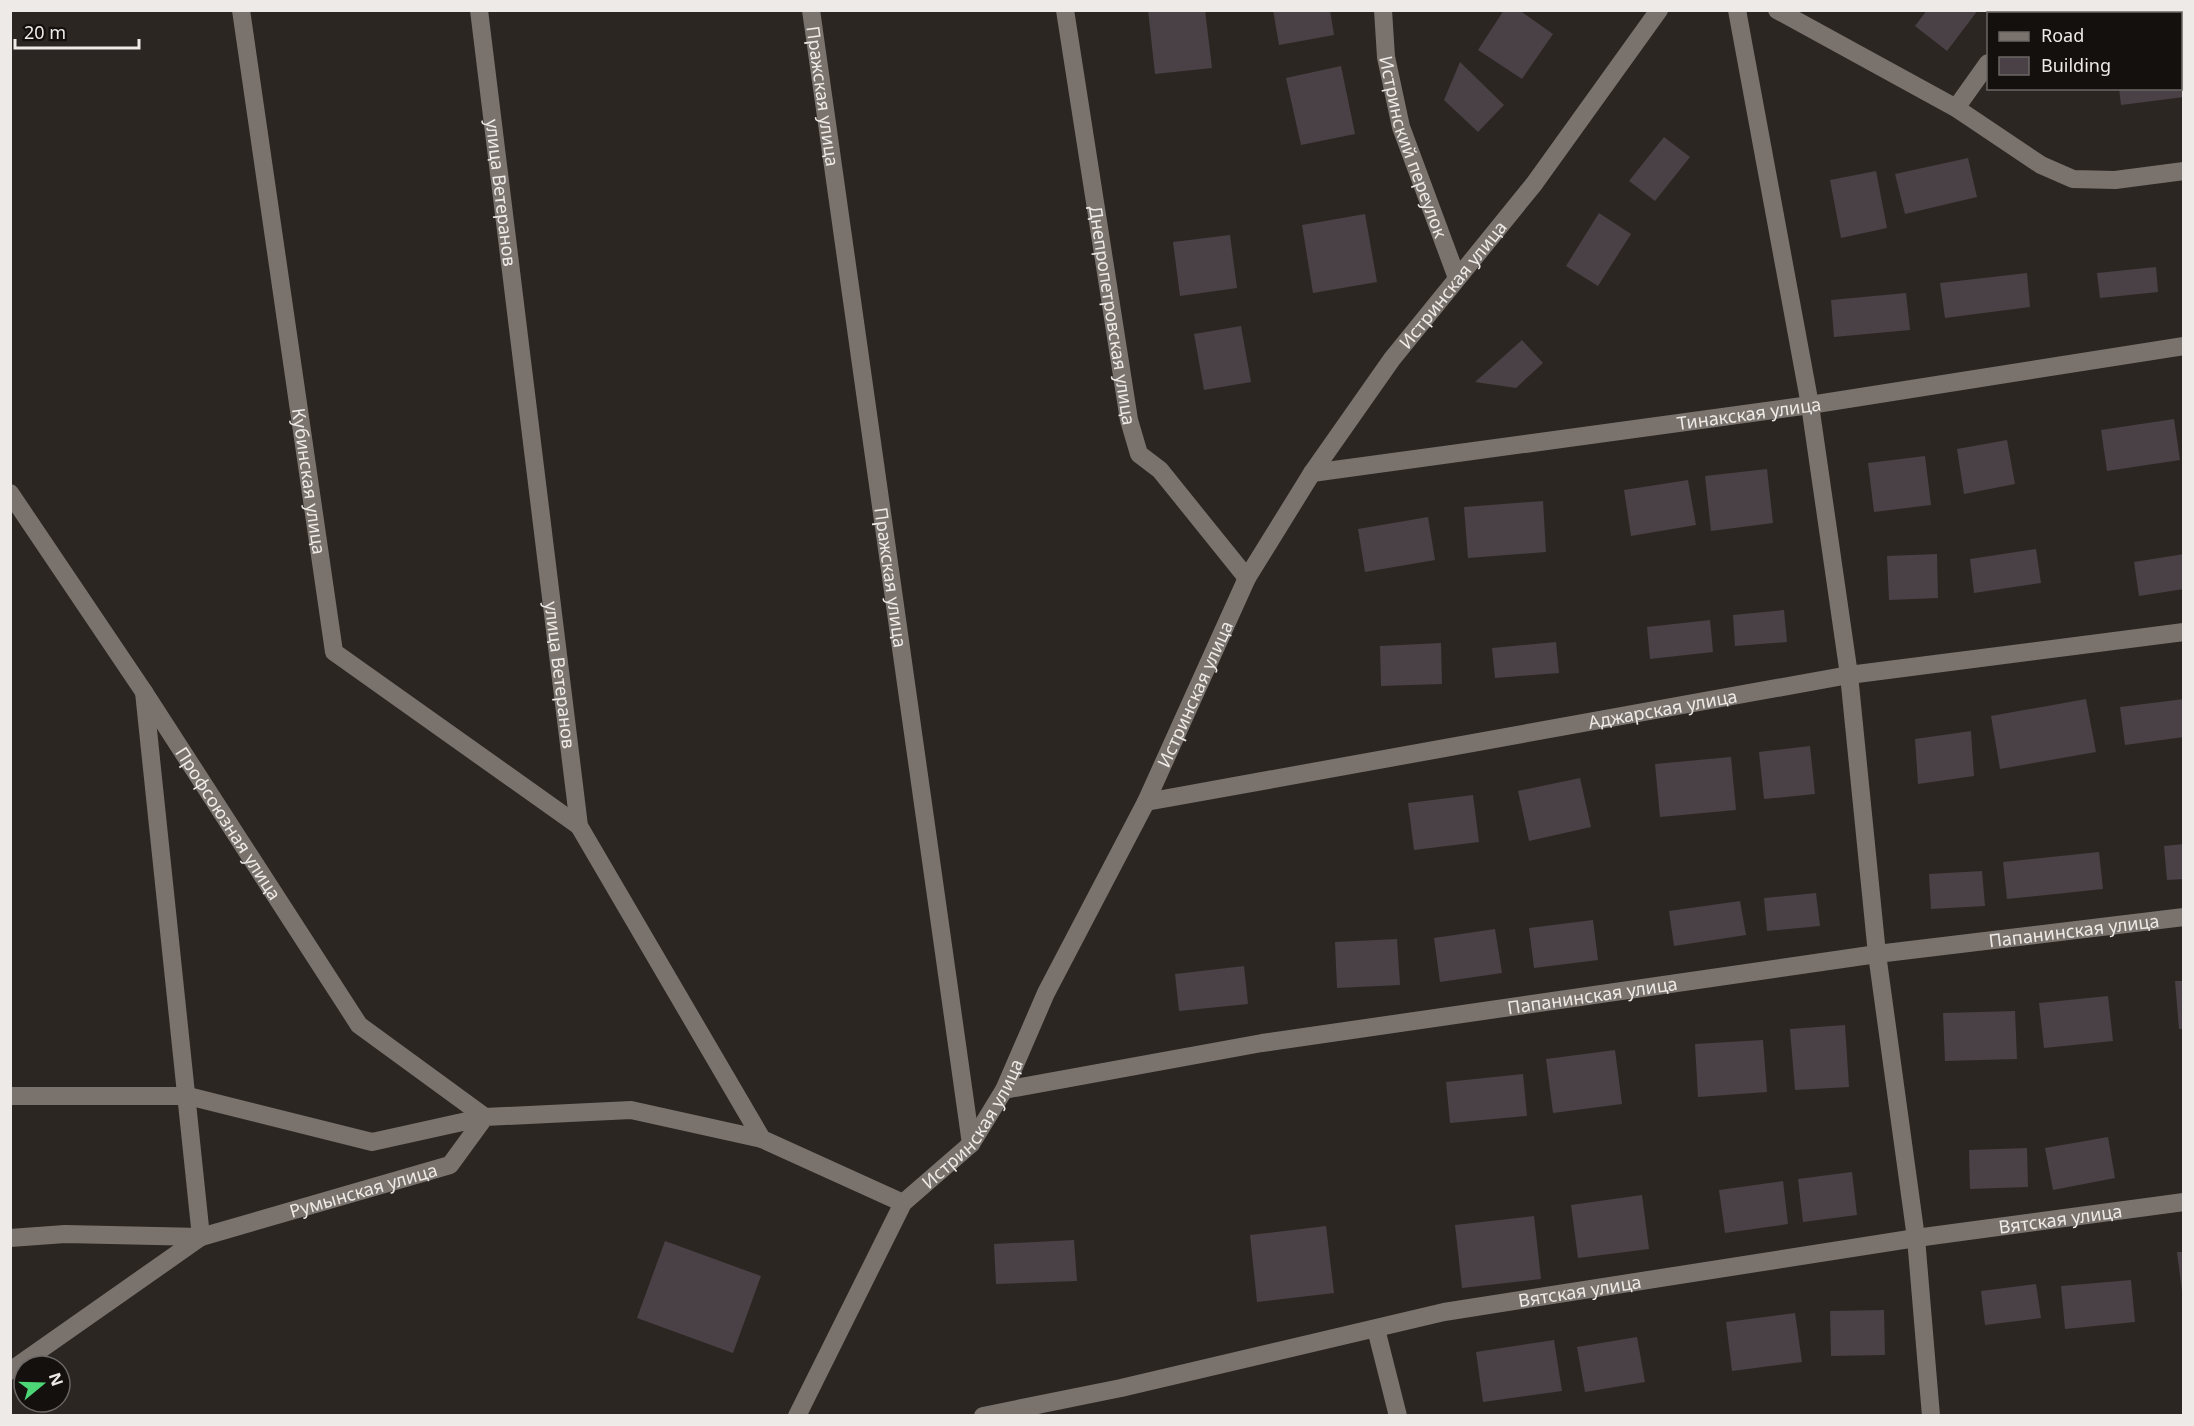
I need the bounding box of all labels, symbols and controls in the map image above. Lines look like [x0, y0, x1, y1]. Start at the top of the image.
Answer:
scale bar [15, 12, 140, 50]
legend [1987, 12, 2182, 90]
text: 20 m [24, 20, 66, 44]
text: Road [2041, 23, 2084, 47]
street label: Пражская улица [801, 24, 845, 168]
street label: Истринский переулок [1374, 53, 1453, 242]
text: Building [2041, 53, 2111, 77]
street label: улица Ветеранов [480, 118, 522, 268]
street label: Днепропетровская улица [1084, 204, 1142, 427]
street label: Истринская улица [1393, 215, 1512, 353]
street label: Тинакская улица [1675, 391, 1823, 435]
street label: Кубинская улица [287, 406, 332, 556]
street label: Пражская улица [869, 506, 913, 649]
street label: улица Ветеранов [540, 600, 581, 750]
street label: Истринская улица [1151, 617, 1238, 771]
street label: Аджарская улица [1586, 683, 1739, 734]
street label: Профсоюзная улица [170, 742, 287, 904]
street label: Папанинская улица [1987, 908, 2161, 952]
street label: Папанинская улица [1506, 971, 1679, 1019]
street label: Истринская улица [916, 1055, 1028, 1194]
street label: Румынская улица [286, 1157, 440, 1223]
street label: Вятская улица [1997, 1198, 2124, 1239]
street label: Вятская улица [1516, 1269, 1643, 1312]
north arrow [12, 1354, 72, 1414]
text: N [44, 1369, 69, 1389]

